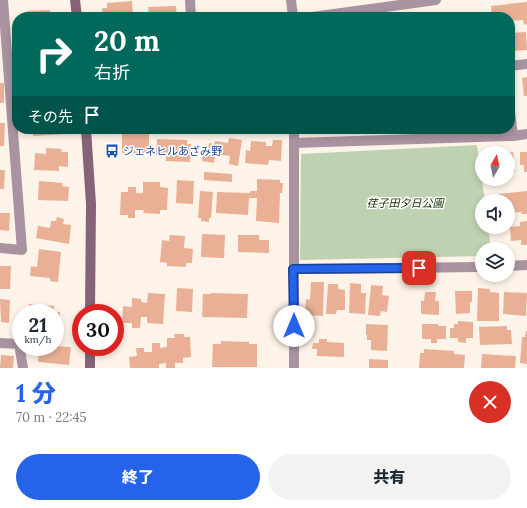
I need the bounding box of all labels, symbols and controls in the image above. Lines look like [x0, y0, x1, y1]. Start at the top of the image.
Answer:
text: 20 m [94, 23, 160, 59]
icon: right [28, 28, 80, 80]
text: 右折 [94, 61, 130, 84]
icon: arrive [81, 104, 103, 126]
text: その先 [28, 107, 73, 126]
bus stop icon: ジェネヒルあざみ野 [104, 143, 120, 159]
place label: ジェネヒルあざみ野 [123, 144, 222, 158]
north arrow [475, 146, 515, 186]
map controls [475, 146, 515, 282]
button: sound [475, 194, 515, 234]
park label: 荏子田夕日公園 [367, 196, 445, 210]
button: layers [475, 242, 515, 282]
pin [402, 251, 436, 285]
icon: arrive [408, 257, 430, 279]
speed limit sign: 30 [72, 304, 124, 356]
position arrow [273, 305, 315, 347]
text: 21 [29, 312, 47, 337]
text: km/h [24, 333, 52, 346]
text: 1 分 [16, 378, 56, 409]
button: close [469, 381, 511, 423]
text: 70 m · 22:45 [16, 409, 87, 426]
button: 終了 [16, 454, 260, 500]
button: 共有 [268, 454, 511, 500]

